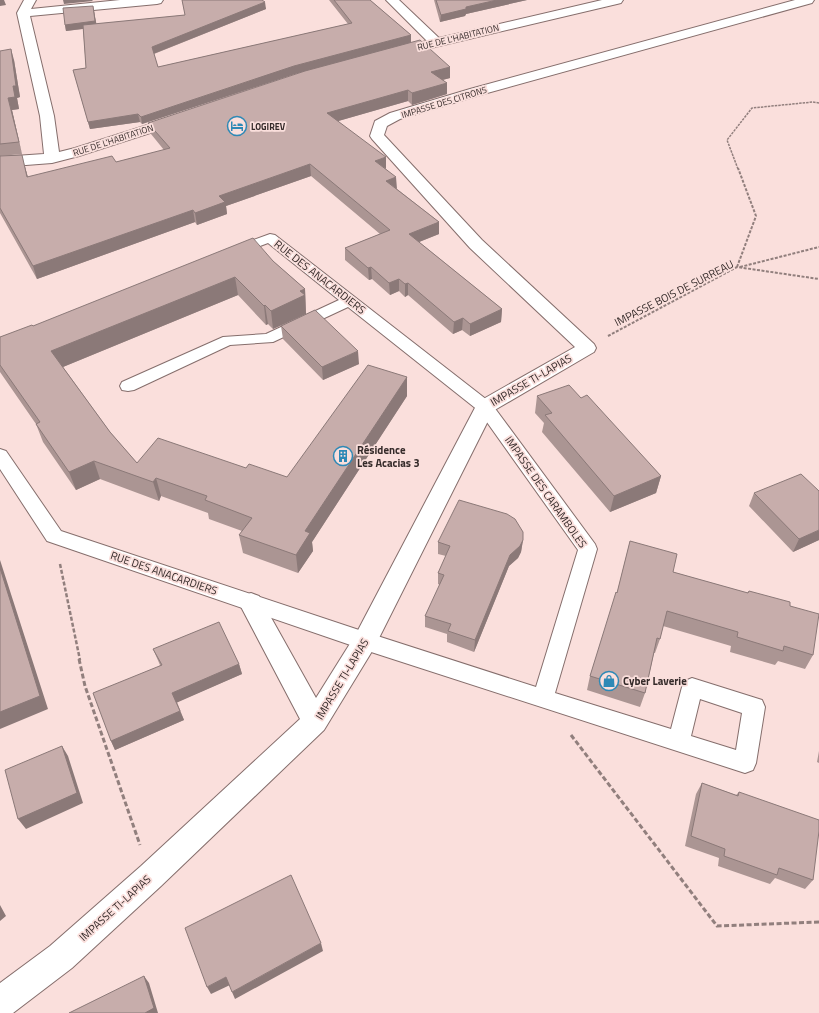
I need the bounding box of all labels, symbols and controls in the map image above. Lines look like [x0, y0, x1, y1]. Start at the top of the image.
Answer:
street label: RUE DE L'HABITATION [416, 21, 500, 53]
street label: IMPASSE DES CITRONS [400, 83, 488, 121]
hotel icon: LOGIREV [226, 115, 248, 137]
place label: LOGIREV [251, 120, 286, 133]
street label: RUE DE L'HABITATION [71, 121, 155, 159]
street label: RUE DES ANACARDIERS [271, 236, 369, 318]
street label: IMPASSE BOIS DE SURREAU [612, 256, 736, 330]
street label: IMPASSE TI-LAPIAS [487, 350, 575, 410]
street label: IMPASSE DES CARAMBOLES [501, 433, 591, 551]
place label: Résidence Les Acacias 3 [357, 442, 420, 471]
building icon: Résidence Les Acacias 3 [332, 445, 354, 467]
street label: RUE DES ANACARDIERS [108, 547, 220, 599]
street label: IMPASSE TI-LAPIAS [311, 635, 373, 722]
shop icon: Cyber Laverie [598, 670, 620, 692]
place label: Cyber Laverie [623, 673, 687, 689]
street label: IMPASSE TI-LAPIAS [76, 871, 155, 945]

